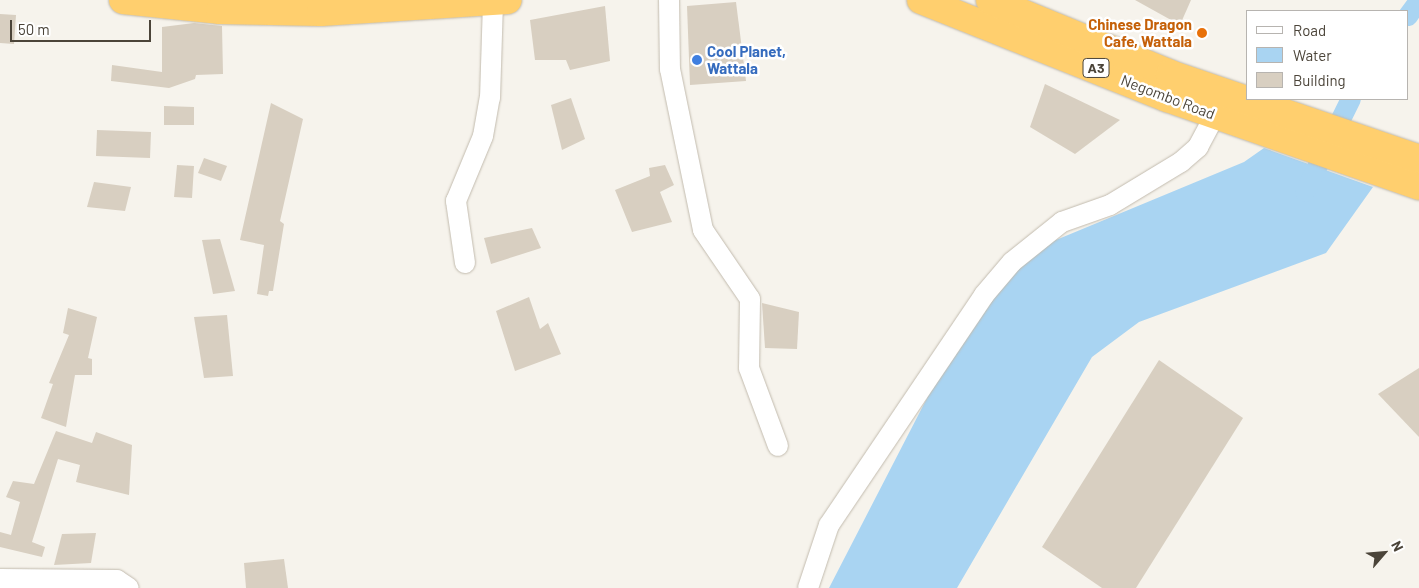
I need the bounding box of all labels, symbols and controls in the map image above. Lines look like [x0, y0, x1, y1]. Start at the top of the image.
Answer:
scale bar [12, 10, 154, 42]
legend [1246, 10, 1409, 100]
place label: Chinese Dragon Cafe, Wattala [1088, 15, 1192, 50]
text: 50 m [18, 20, 50, 38]
text: Road [1293, 21, 1326, 39]
marker: Chinese Dragon Cafe, Wattala [1196, 27, 1208, 39]
place label: Cool Planet, Wattala [707, 42, 786, 77]
text: Water [1293, 46, 1332, 64]
marker: Cool Planet, Wattala [691, 54, 703, 66]
road number: A3 [1082, 56, 1110, 80]
street label: Negombo Road [1118, 71, 1218, 123]
text: Building [1293, 71, 1346, 89]
north arrow [1359, 528, 1409, 578]
text: N [1388, 538, 1407, 554]

